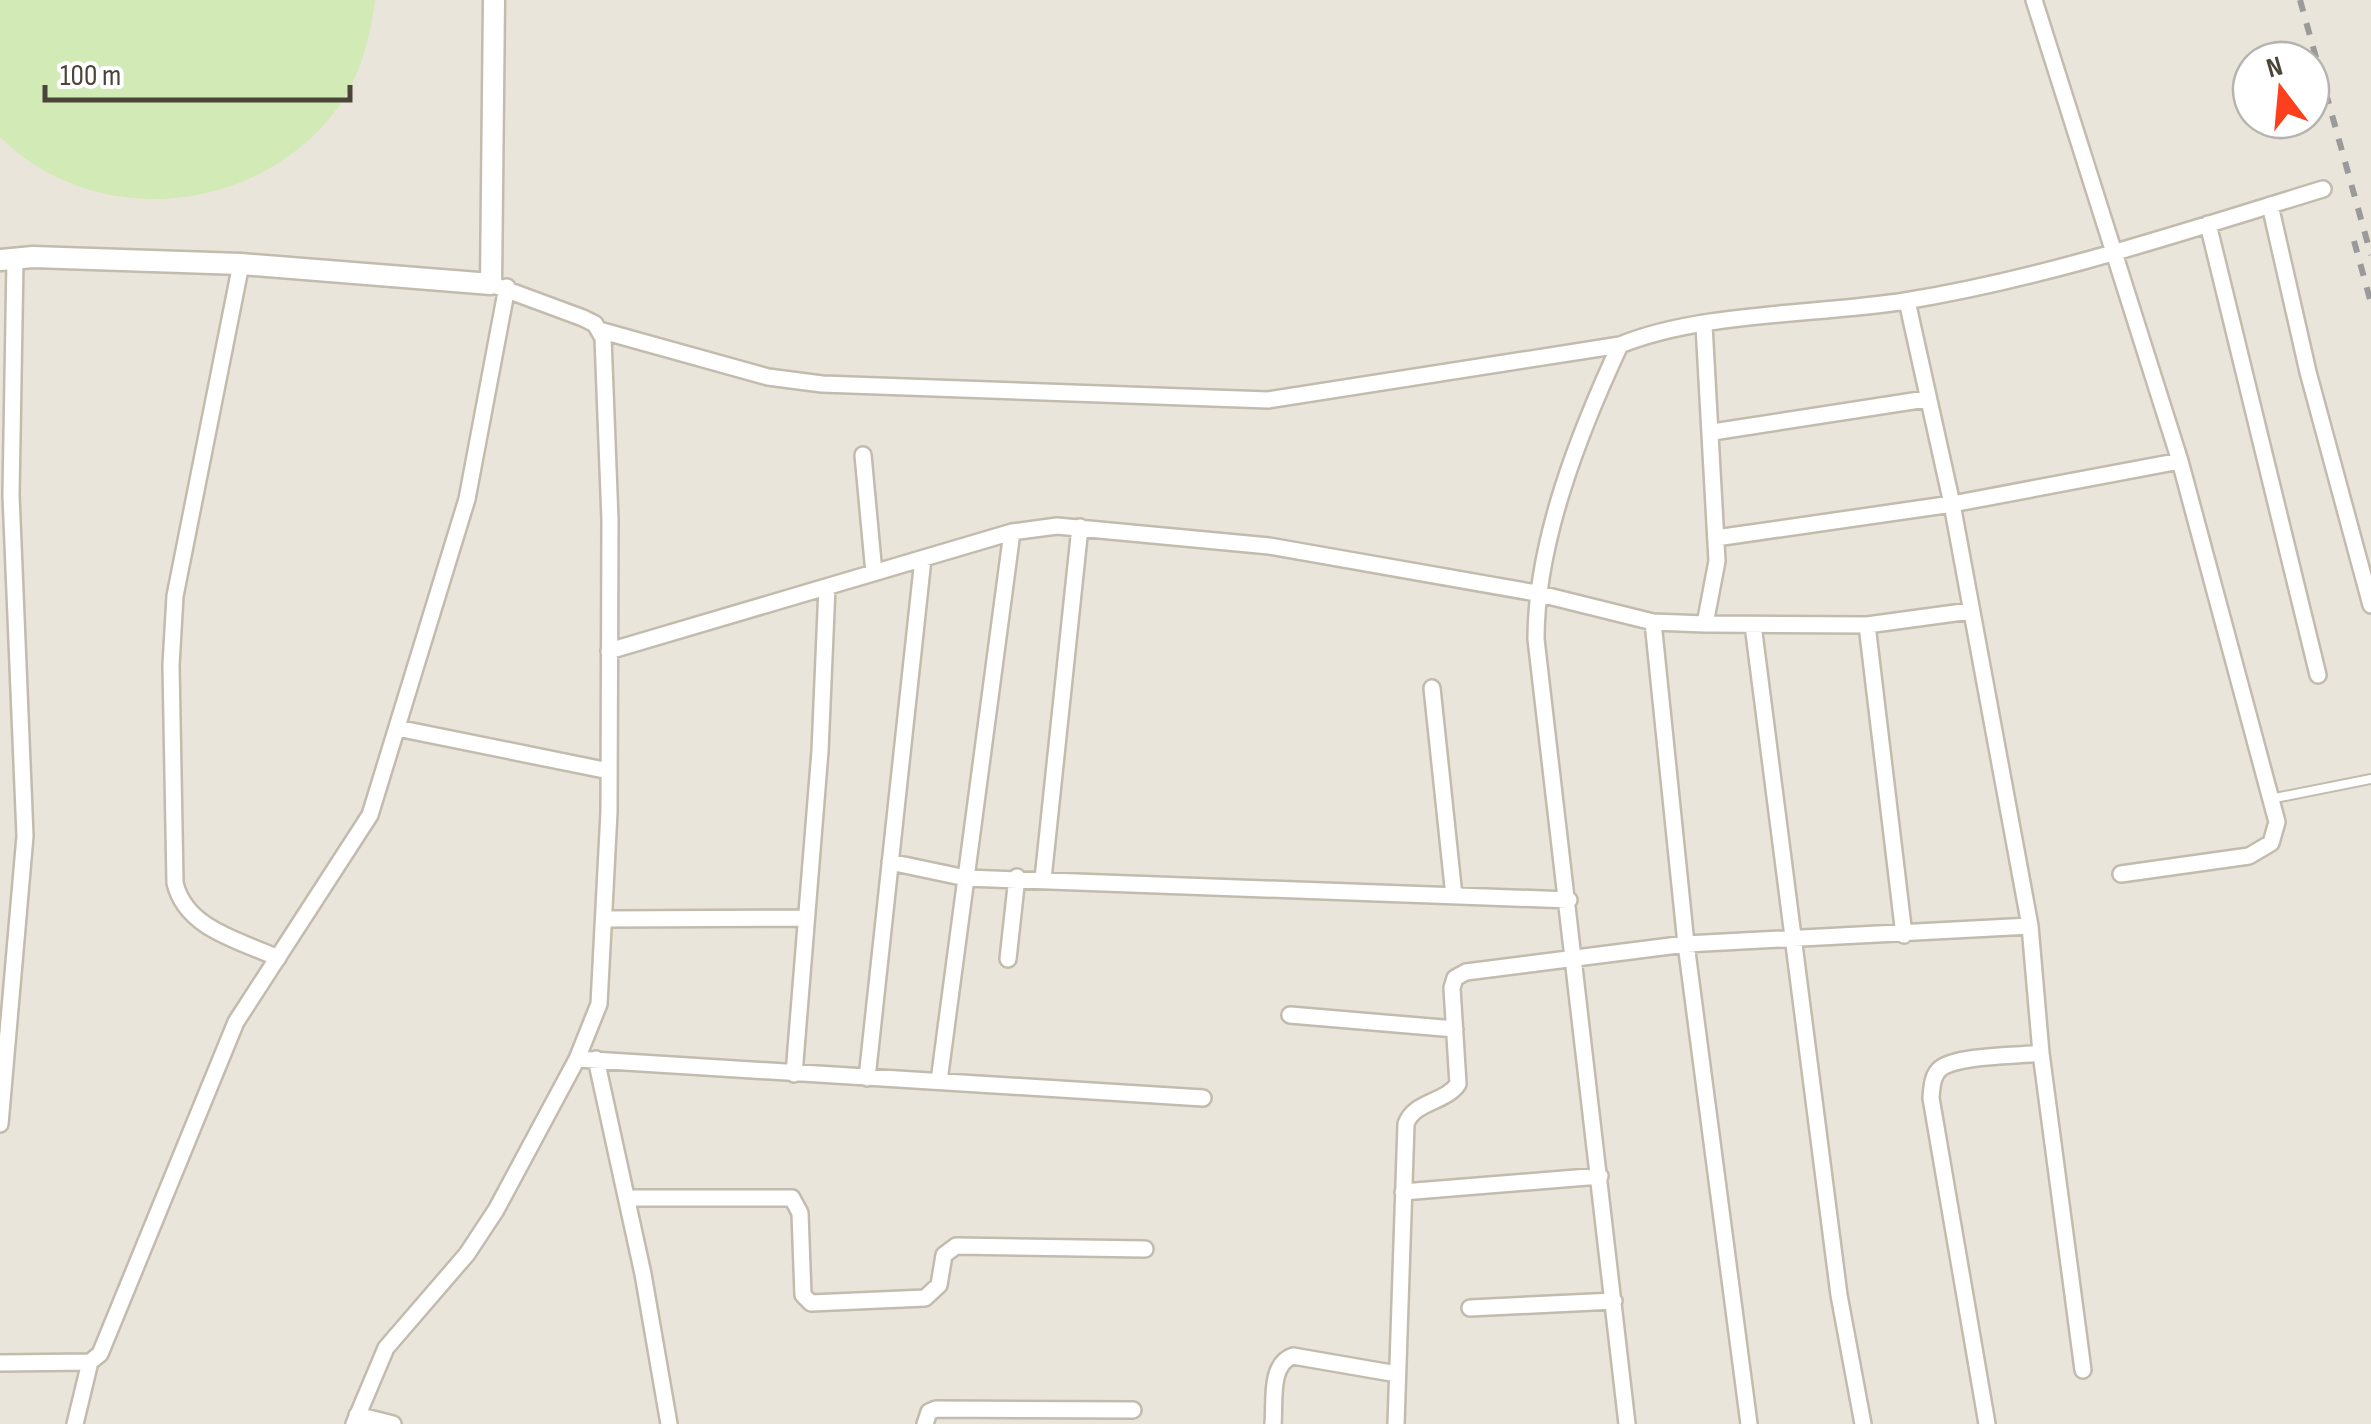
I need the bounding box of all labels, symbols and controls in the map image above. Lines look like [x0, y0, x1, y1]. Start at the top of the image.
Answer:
scale bar [45, 40, 350, 102]
north arrow [2231, 40, 2331, 140]
text: N [2263, 49, 2286, 85]
text: 100 m [60, 58, 121, 94]

